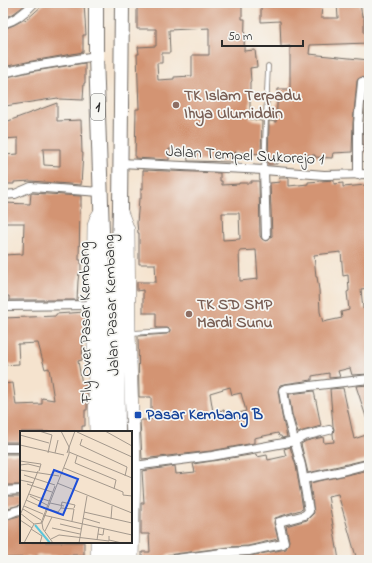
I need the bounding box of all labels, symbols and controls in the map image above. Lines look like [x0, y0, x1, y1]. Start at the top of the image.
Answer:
scale bar [222, 22, 303, 48]
text: 50 m [228, 28, 252, 46]
place label: TK Islam Terpadu Ihya Ulumiddin [184, 84, 301, 127]
road number: 1 [91, 94, 105, 120]
marker: TK Islam Terpadu Ihya Ulumiddin [171, 100, 181, 110]
street label: Jalan Tempel Sukorejo 1 [165, 140, 325, 172]
street label: Jalan Pasar Kembang [98, 234, 126, 376]
street label: Fly Over Pasar Kembang [73, 241, 99, 404]
place label: TK SD SMP Mardi Sunu [197, 293, 273, 335]
marker: TK SD SMP Mardi Sunu [184, 309, 194, 319]
place label: Pasar Kembang B [146, 403, 263, 428]
marker: Pasar Kembang B [133, 410, 143, 420]
inset map [20, 431, 132, 543]

